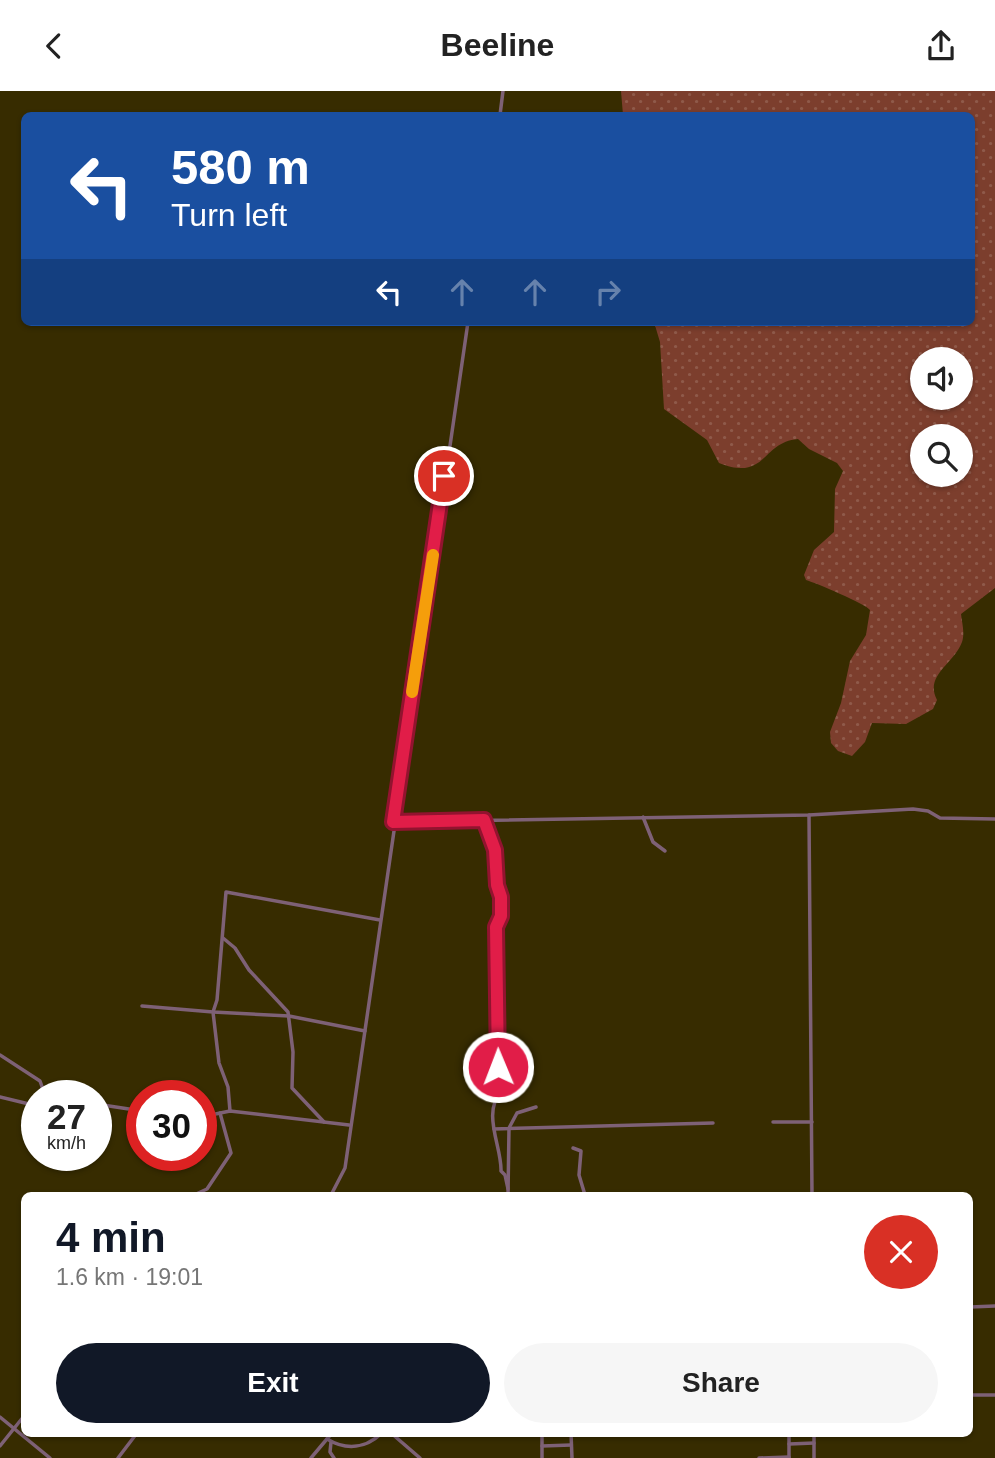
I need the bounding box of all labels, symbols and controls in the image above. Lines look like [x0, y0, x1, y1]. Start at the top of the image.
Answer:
icon: back [35, 27, 73, 65]
text: Beeline [441, 27, 554, 63]
icon: share [922, 27, 960, 65]
icon: left [56, 140, 147, 231]
text: 580 m [171, 140, 310, 194]
text: Turn left [171, 197, 287, 233]
icon: left [370, 273, 408, 311]
icon: ahead [443, 273, 481, 311]
icon: ahead [516, 273, 554, 311]
icon: right [589, 273, 627, 311]
map controls [910, 347, 973, 487]
button: sound [910, 347, 973, 410]
button: search [910, 424, 973, 487]
pin [414, 446, 474, 506]
icon: arrive [425, 457, 463, 495]
position arrow [461, 1030, 535, 1104]
speed limit sign: 30 [126, 1080, 217, 1171]
text: 27 [47, 1097, 86, 1136]
text: km/h [47, 1133, 86, 1153]
text: 4 min [56, 1214, 166, 1261]
button: close [864, 1215, 938, 1289]
text: 1.6 km · 19:01 [56, 1264, 203, 1290]
button: Exit [56, 1343, 490, 1423]
button: Share [504, 1343, 938, 1423]

